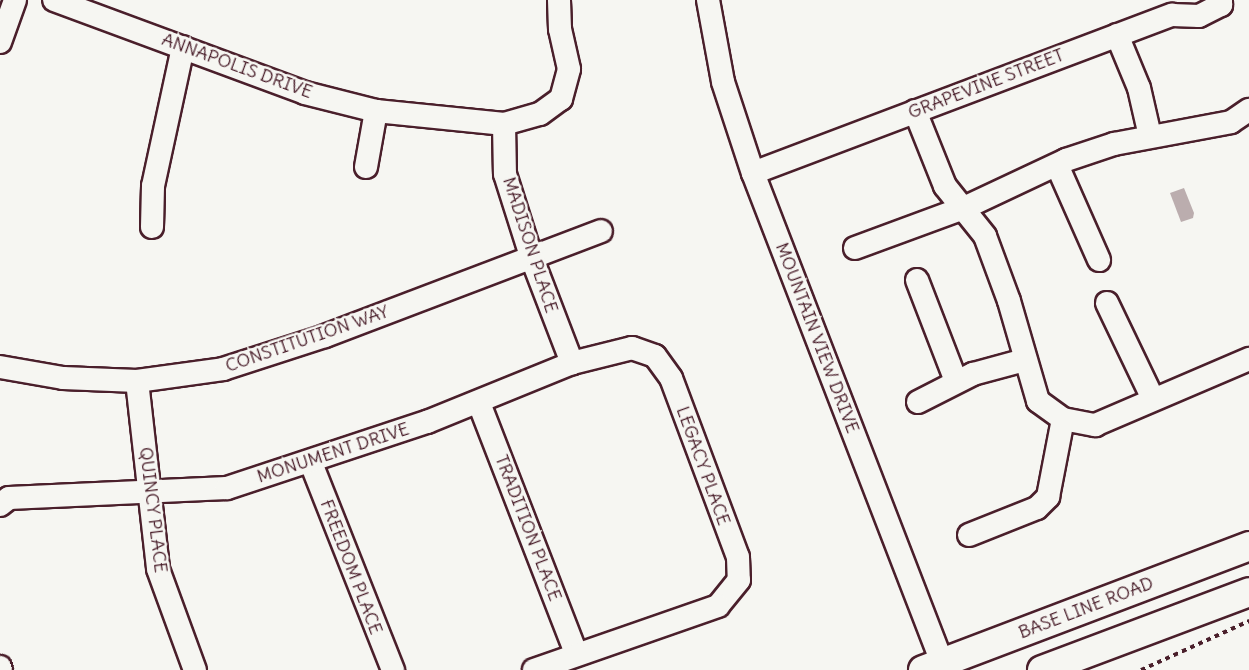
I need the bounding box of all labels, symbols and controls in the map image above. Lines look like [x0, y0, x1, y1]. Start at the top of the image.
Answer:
street label: ANNAPOLIS DRIVE [159, 29, 315, 103]
street label: GRAPEVINE STREET [905, 44, 1067, 124]
street label: MADISON PLACE [498, 174, 562, 316]
street label: MOUNTAIN VIEW DRIVE [771, 240, 863, 436]
street label: CONSTITUTION WAY [223, 301, 391, 377]
street label: LEGACY PLACE [671, 403, 735, 529]
street label: MONUMENT DRIVE [254, 418, 412, 488]
street label: QUINCY PLACE [135, 446, 171, 574]
street label: TRADITION PLACE [490, 452, 566, 604]
street label: FREEDOM PLACE [315, 497, 387, 637]
street label: BASE LINE ROAD [1015, 572, 1157, 644]

